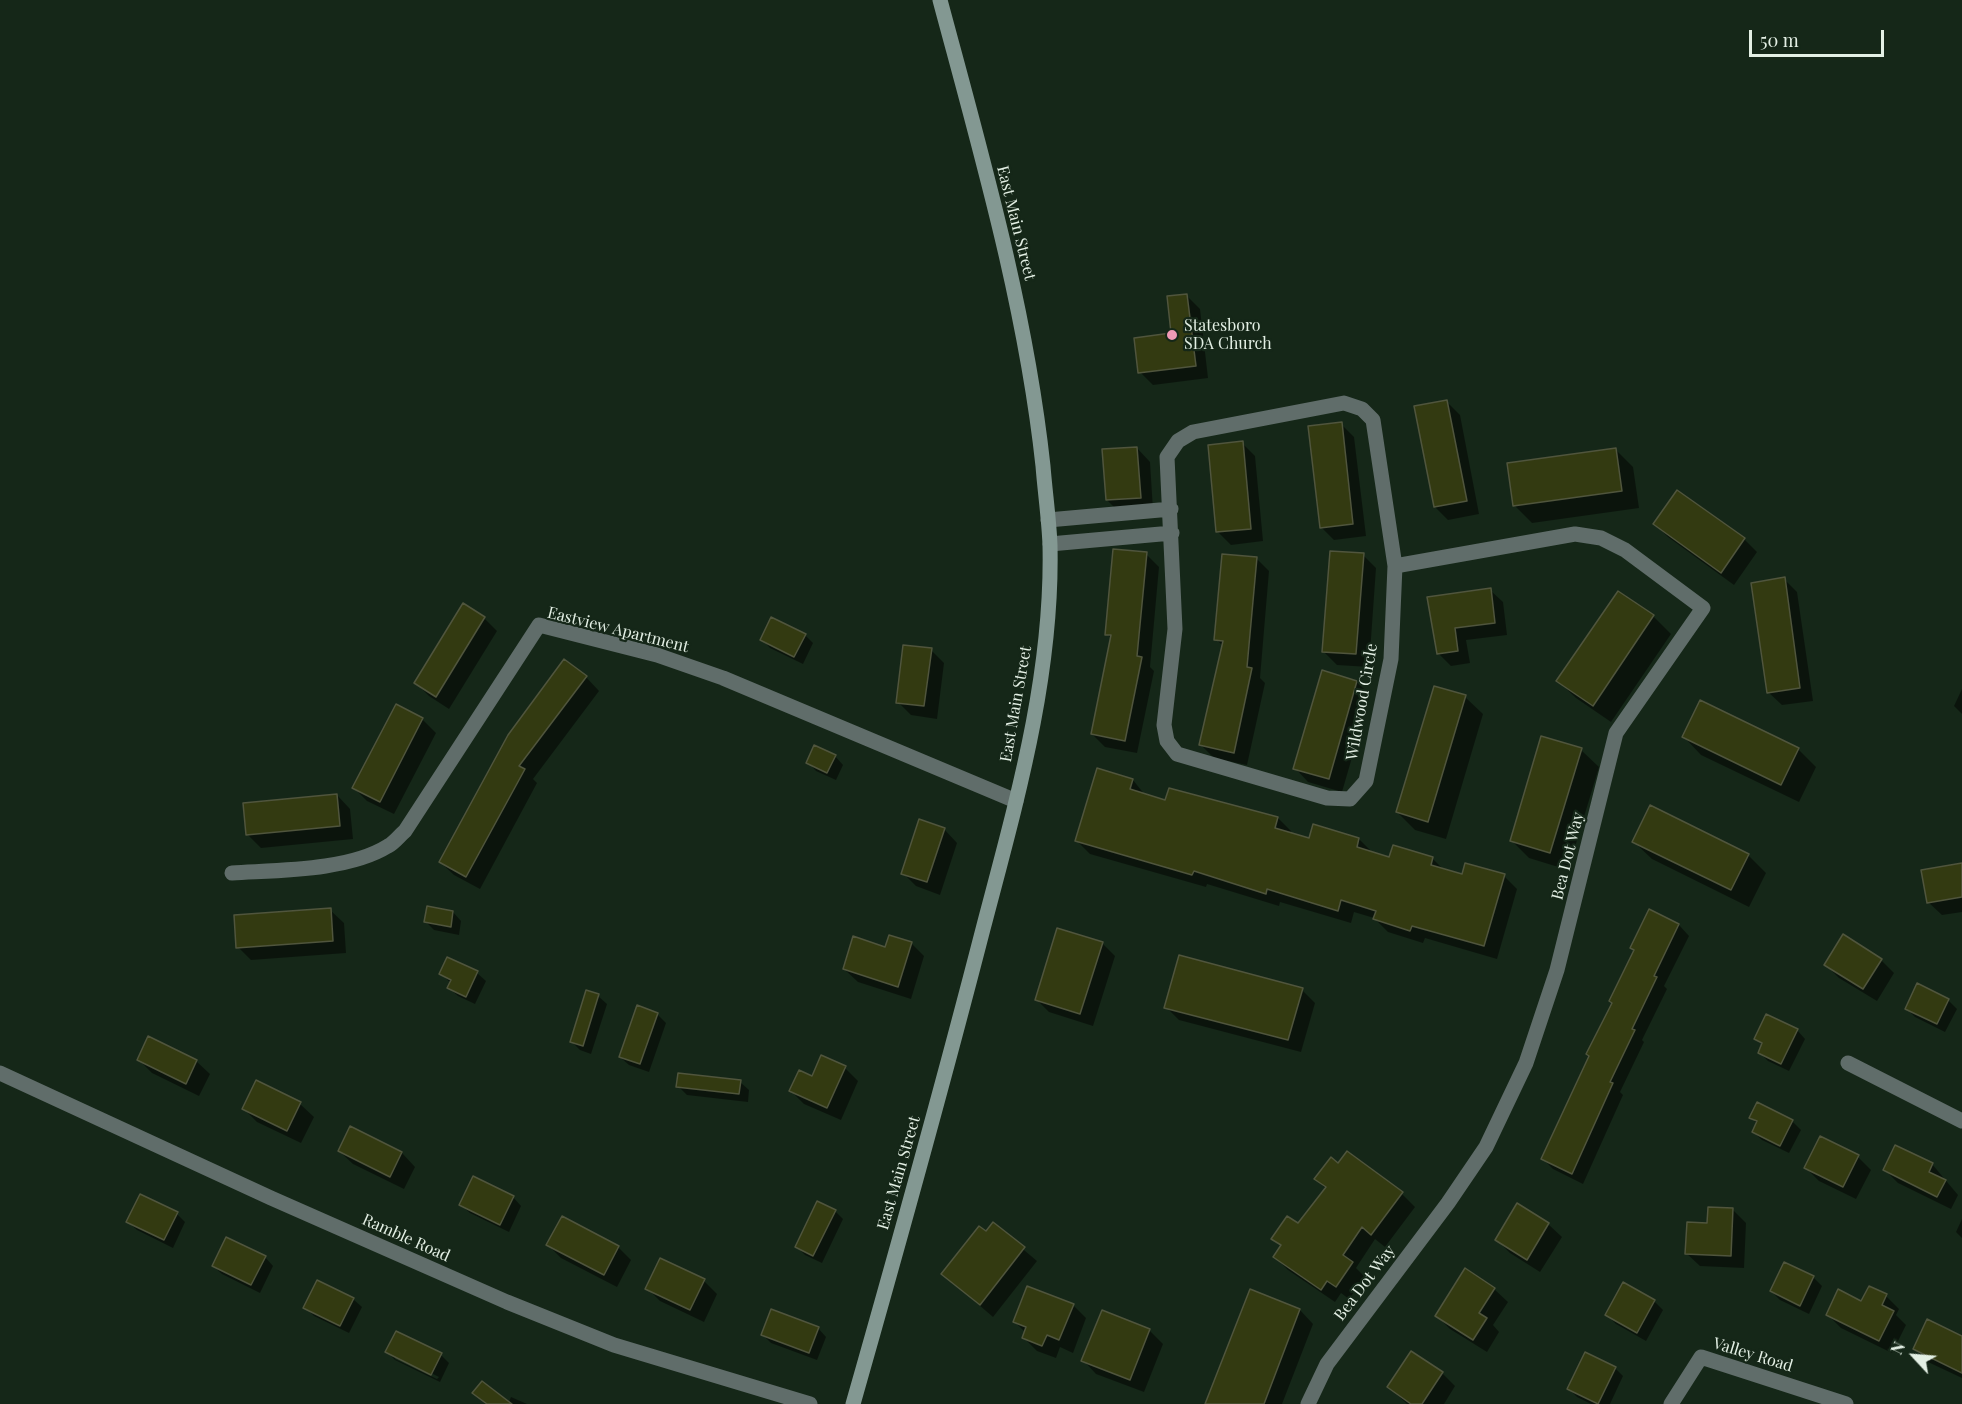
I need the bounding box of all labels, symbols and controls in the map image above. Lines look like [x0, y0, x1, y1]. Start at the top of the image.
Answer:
scale bar [1752, 18, 1887, 56]
text: 50 m [1760, 28, 1799, 52]
street label: East Main Street [992, 164, 1040, 282]
place label: Statesboro SDA Church [1184, 316, 1272, 354]
marker: Statesboro SDA Church [1165, 328, 1179, 342]
street label: Eastview Apartment [545, 603, 691, 657]
street label: Wildwood Circle [1342, 642, 1382, 762]
street label: East Main Street [996, 644, 1036, 764]
street label: Bea Dot Way [1548, 810, 1588, 902]
street label: East Main Street [874, 1114, 924, 1232]
street label: Ramble Road [359, 1210, 453, 1266]
street label: Bea Dot Way [1330, 1241, 1400, 1325]
north arrow [1884, 1326, 1944, 1386]
street label: Valley Road [1711, 1334, 1795, 1376]
text: N [1885, 1338, 1909, 1358]

